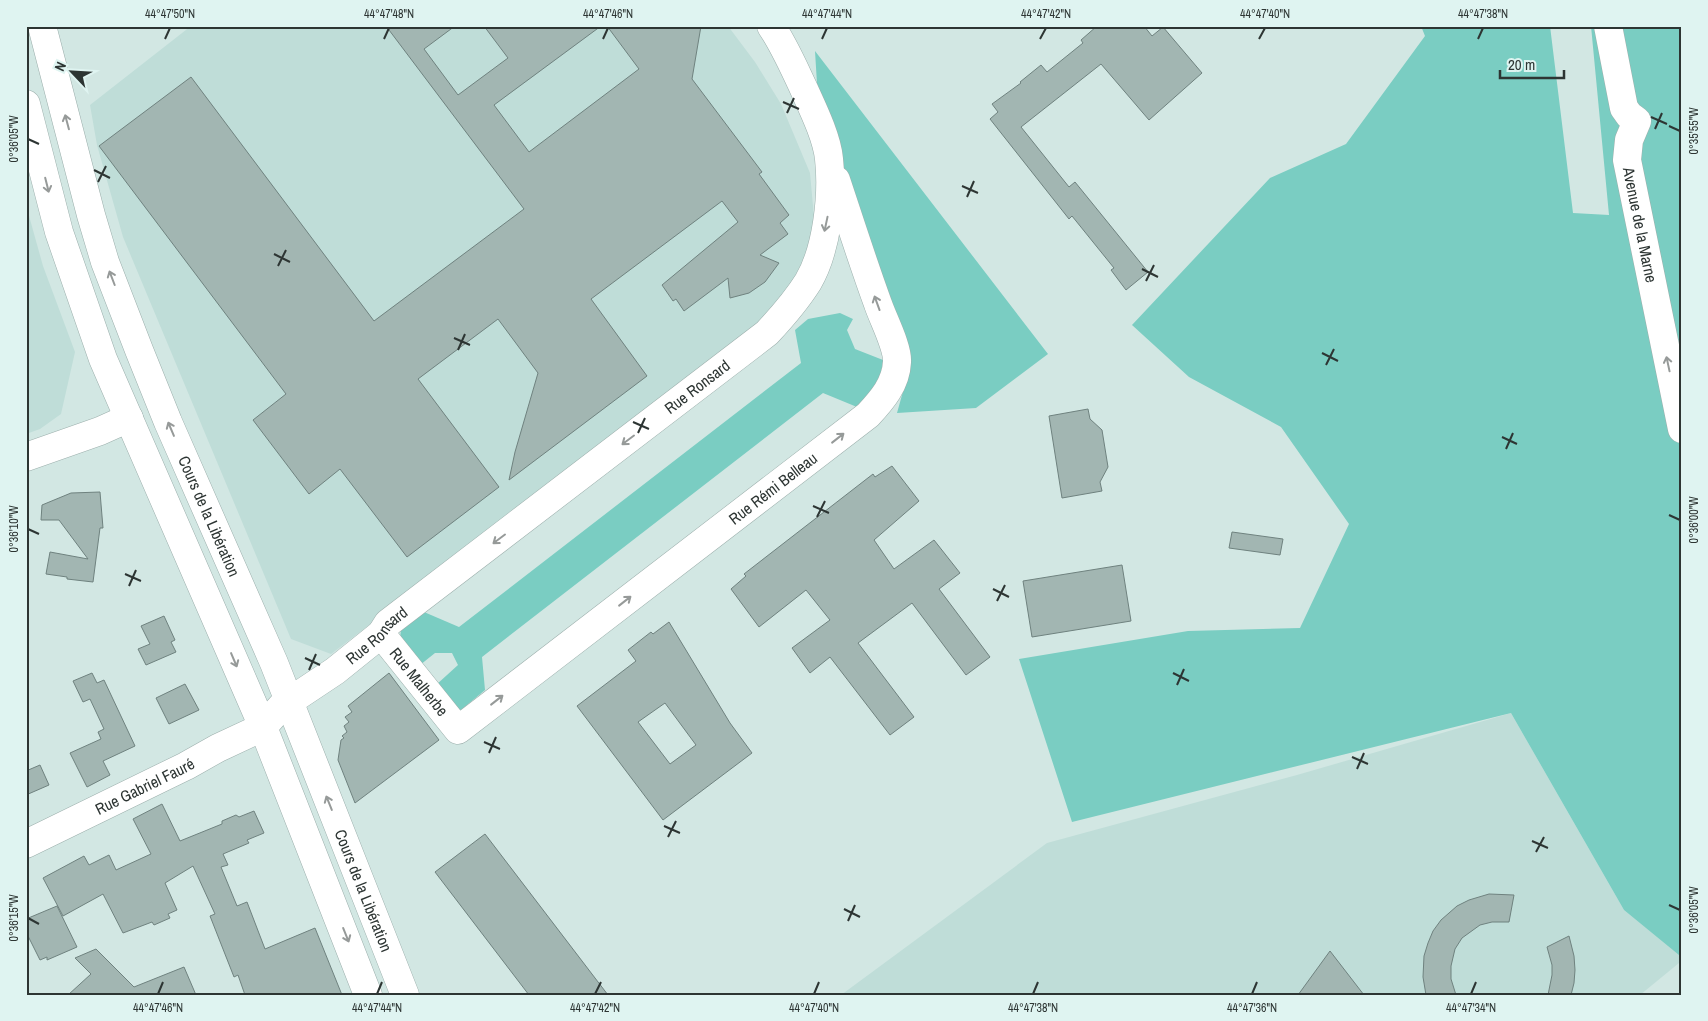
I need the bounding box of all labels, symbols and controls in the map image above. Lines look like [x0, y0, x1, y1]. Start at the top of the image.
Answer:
text: 44°47'50"N [145, 6, 195, 22]
text: 44°47'48"N [364, 6, 414, 22]
text: 44°47'46"N [583, 6, 633, 22]
text: 44°47'44"N [802, 6, 852, 22]
text: 44°47'42"N [1021, 6, 1071, 22]
text: 44°47'40"N [1240, 6, 1290, 22]
text: 44°47'38"N [1458, 6, 1508, 22]
north arrow [48, 48, 98, 98]
scale bar [1500, 48, 1564, 80]
text: 20 m [1508, 54, 1535, 75]
text: N [50, 59, 70, 74]
text: 0°35'55"W [1686, 107, 1702, 154]
one-way arrow [62, 114, 71, 130]
text: 0°36'05"W [6, 115, 22, 162]
street label: Avenue de la Marne [1618, 164, 1663, 284]
one-way arrow [43, 176, 52, 192]
one-way arrow [821, 215, 831, 231]
one-way arrow [107, 271, 116, 286]
one-way arrow [872, 296, 881, 311]
street label: Rue Ronsard [660, 354, 734, 419]
one-way arrow [1663, 357, 1673, 373]
one-way arrow [166, 422, 176, 437]
one-way arrow [831, 433, 844, 444]
one-way arrow [622, 435, 635, 446]
street label: Rue Rémi Belleau [724, 447, 822, 529]
street label: Cours de la Libération [173, 452, 246, 580]
text: 0°36'00"W [1686, 496, 1702, 543]
text: 0°36'10"W [6, 505, 22, 552]
one-way arrow [493, 533, 506, 544]
one-way arrow [618, 596, 631, 607]
street label: Rue Ronsard [341, 601, 412, 669]
street label: Rue Malherbe [385, 643, 454, 721]
one-way arrow [229, 652, 239, 667]
one-way arrow [490, 695, 503, 706]
street label: Rue Gabriel Fauré [91, 752, 198, 820]
one-way arrow [324, 796, 334, 811]
street label: Cours de la Libération [330, 826, 398, 955]
text: 0°36'05"W [1686, 886, 1702, 933]
text: 0°36'15"W [6, 894, 22, 941]
one-way arrow [341, 927, 351, 942]
text: 44°47'46"N [133, 1000, 183, 1016]
text: 44°47'44"N [352, 1000, 402, 1016]
text: 44°47'42"N [570, 1000, 620, 1016]
text: 44°47'40"N [789, 1000, 839, 1016]
text: 44°47'38"N [1008, 1000, 1058, 1016]
text: 44°47'36"N [1227, 1000, 1277, 1016]
text: 44°47'34"N [1446, 1000, 1496, 1016]

